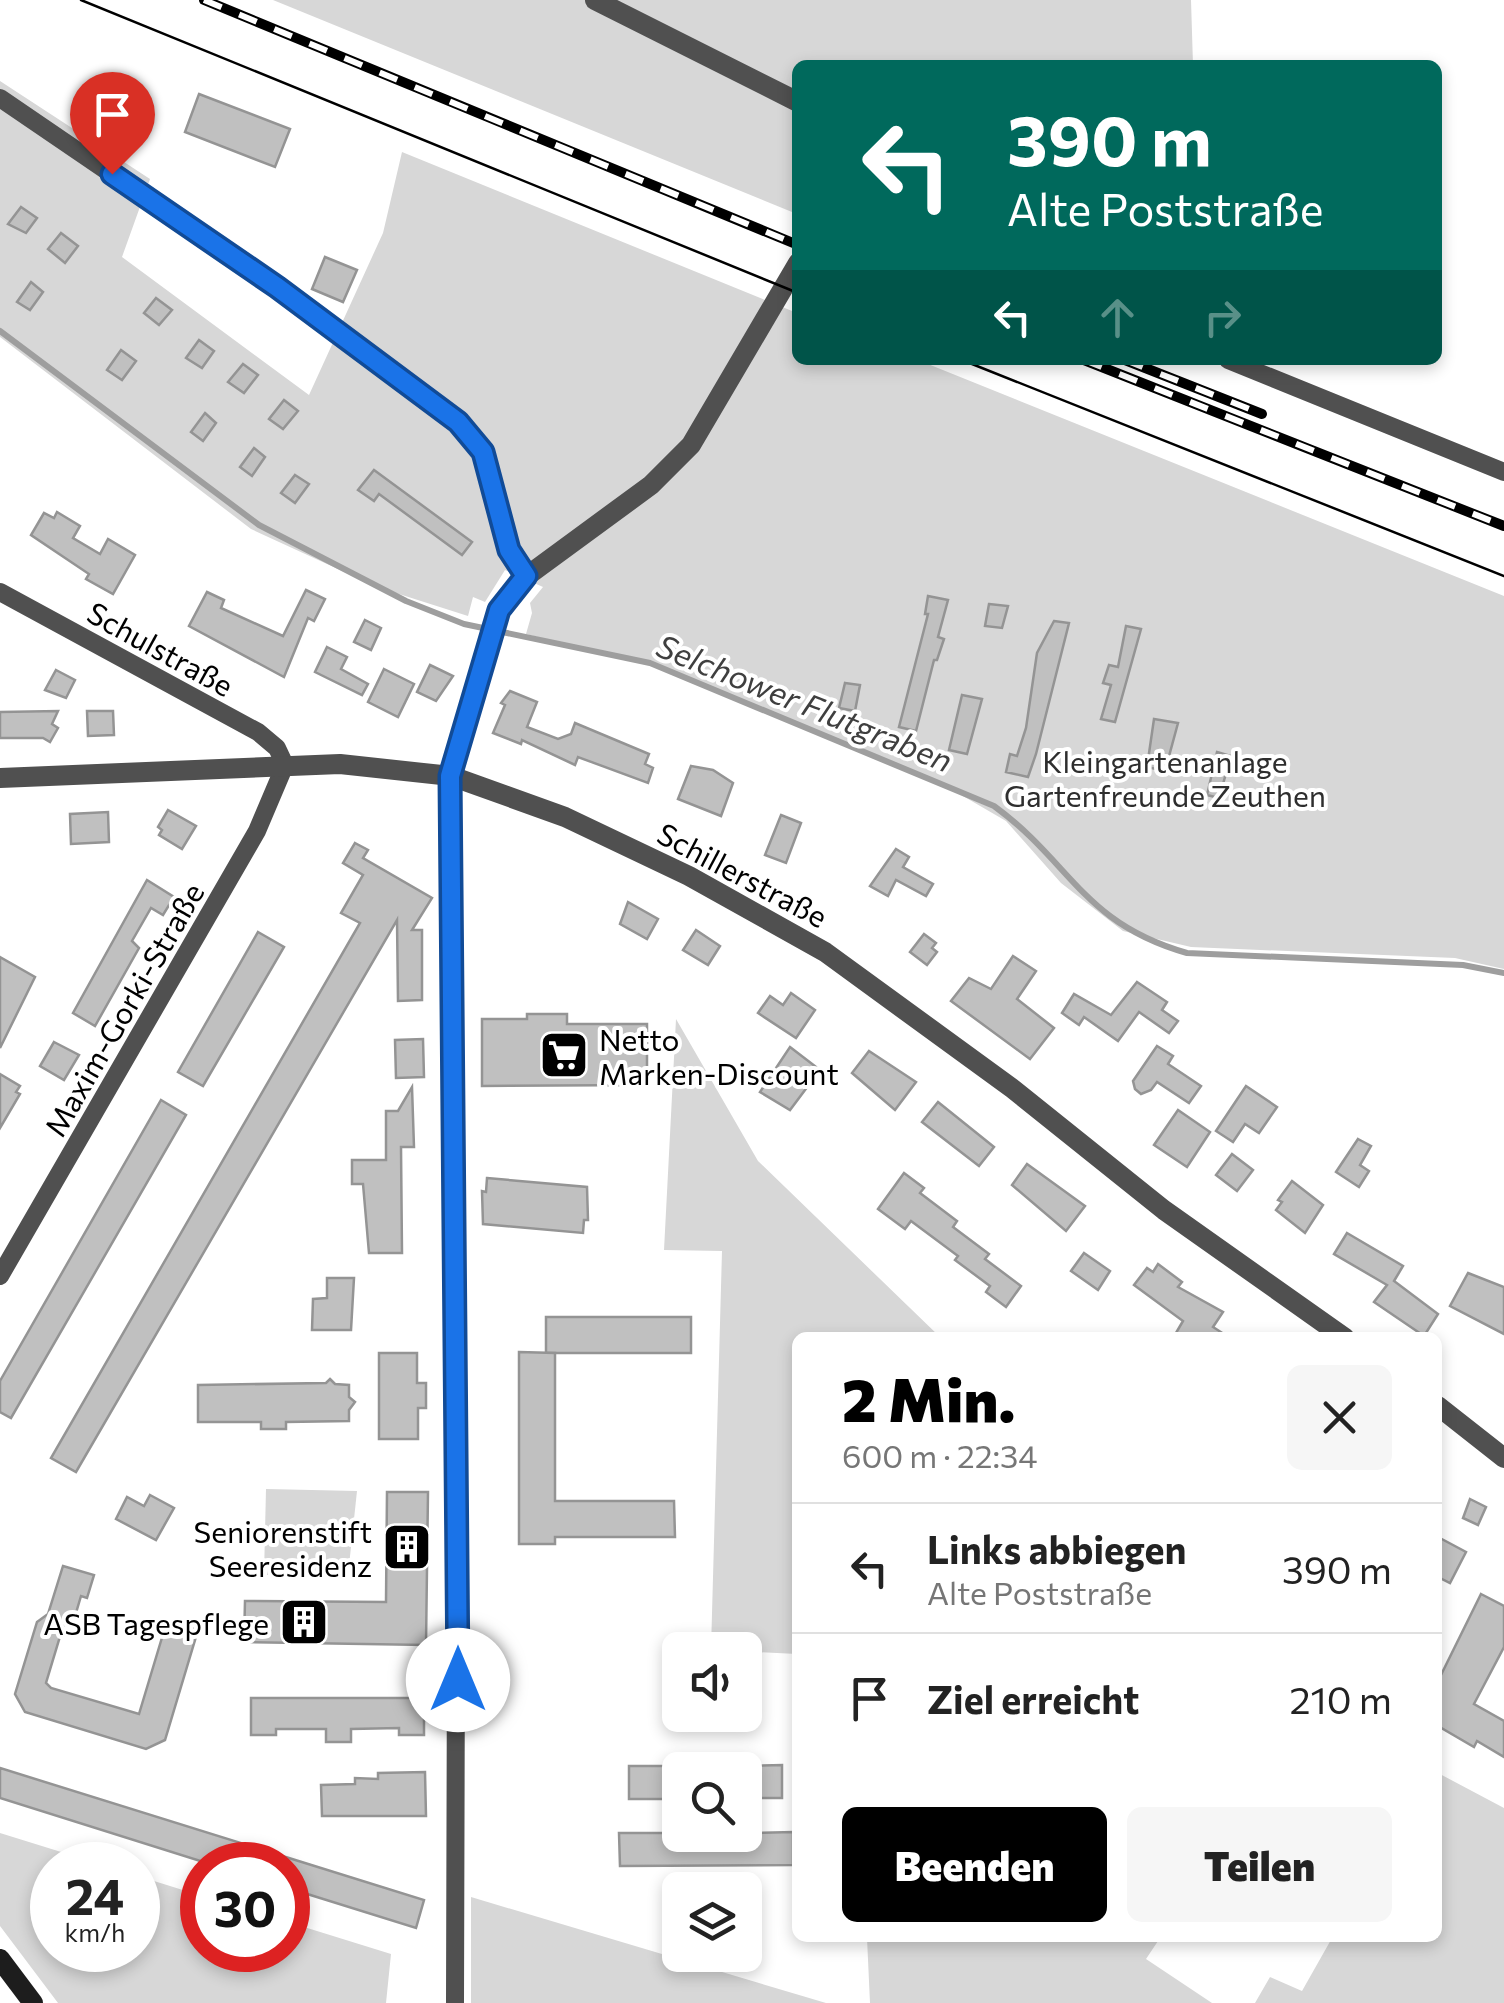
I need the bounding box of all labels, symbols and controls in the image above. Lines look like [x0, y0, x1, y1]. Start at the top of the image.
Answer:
pin [70, 72, 155, 175]
icon: arrive [85, 87, 140, 142]
text: 390 m [1007, 95, 1212, 180]
icon: left [842, 100, 972, 230]
text: Alte Poststraße [1007, 180, 1324, 235]
icon: left [985, 290, 1040, 345]
icon: ahead [1090, 290, 1145, 345]
icon: right [1195, 290, 1250, 345]
street label: Schulstraße [82, 593, 240, 703]
water label: Selchower Flutgraben [651, 624, 959, 780]
park label: Kleingartenanlage Gartenfreunde Zeuthen [1004, 742, 1326, 813]
street label: Schillerstraße [652, 814, 834, 934]
street label: Maxim-Gorki-Straße [35, 876, 211, 1142]
place label: Netto Marken-Discount [599, 1020, 839, 1091]
supermarket icon: Netto Marken-Discount [538, 1029, 590, 1081]
text: 2 Min. [842, 1361, 1015, 1434]
button: close [1287, 1365, 1392, 1470]
text: 600 m · 22:34 [842, 1435, 1038, 1475]
place label: Seniorenstift Seeresidenz [194, 1512, 372, 1583]
building icon: Seniorenstift Seeresidenz [381, 1521, 433, 1573]
text: Links abbiegen [927, 1525, 1187, 1572]
icon: left [842, 1541, 897, 1596]
text: 390 m [1282, 1545, 1392, 1592]
text: Alte Poststraße [927, 1572, 1152, 1612]
building icon: ASB Tagespflege [278, 1596, 330, 1648]
place label: ASB Tagespflege [43, 1604, 269, 1641]
position arrow [406, 1628, 510, 1732]
map controls [662, 1632, 762, 1972]
button: sound [662, 1632, 762, 1732]
icon: arrive [842, 1671, 897, 1726]
text: Ziel erreicht [927, 1675, 1139, 1722]
text: 210 m [1289, 1675, 1392, 1722]
button: search [662, 1752, 762, 1852]
button: Beenden [842, 1807, 1107, 1922]
button: Teilen [1127, 1807, 1392, 1922]
speed limit sign: 30 [180, 1842, 310, 1972]
text: 24 [66, 1864, 124, 1925]
button: layers [662, 1872, 762, 1972]
text: km/h [65, 1917, 125, 1947]

